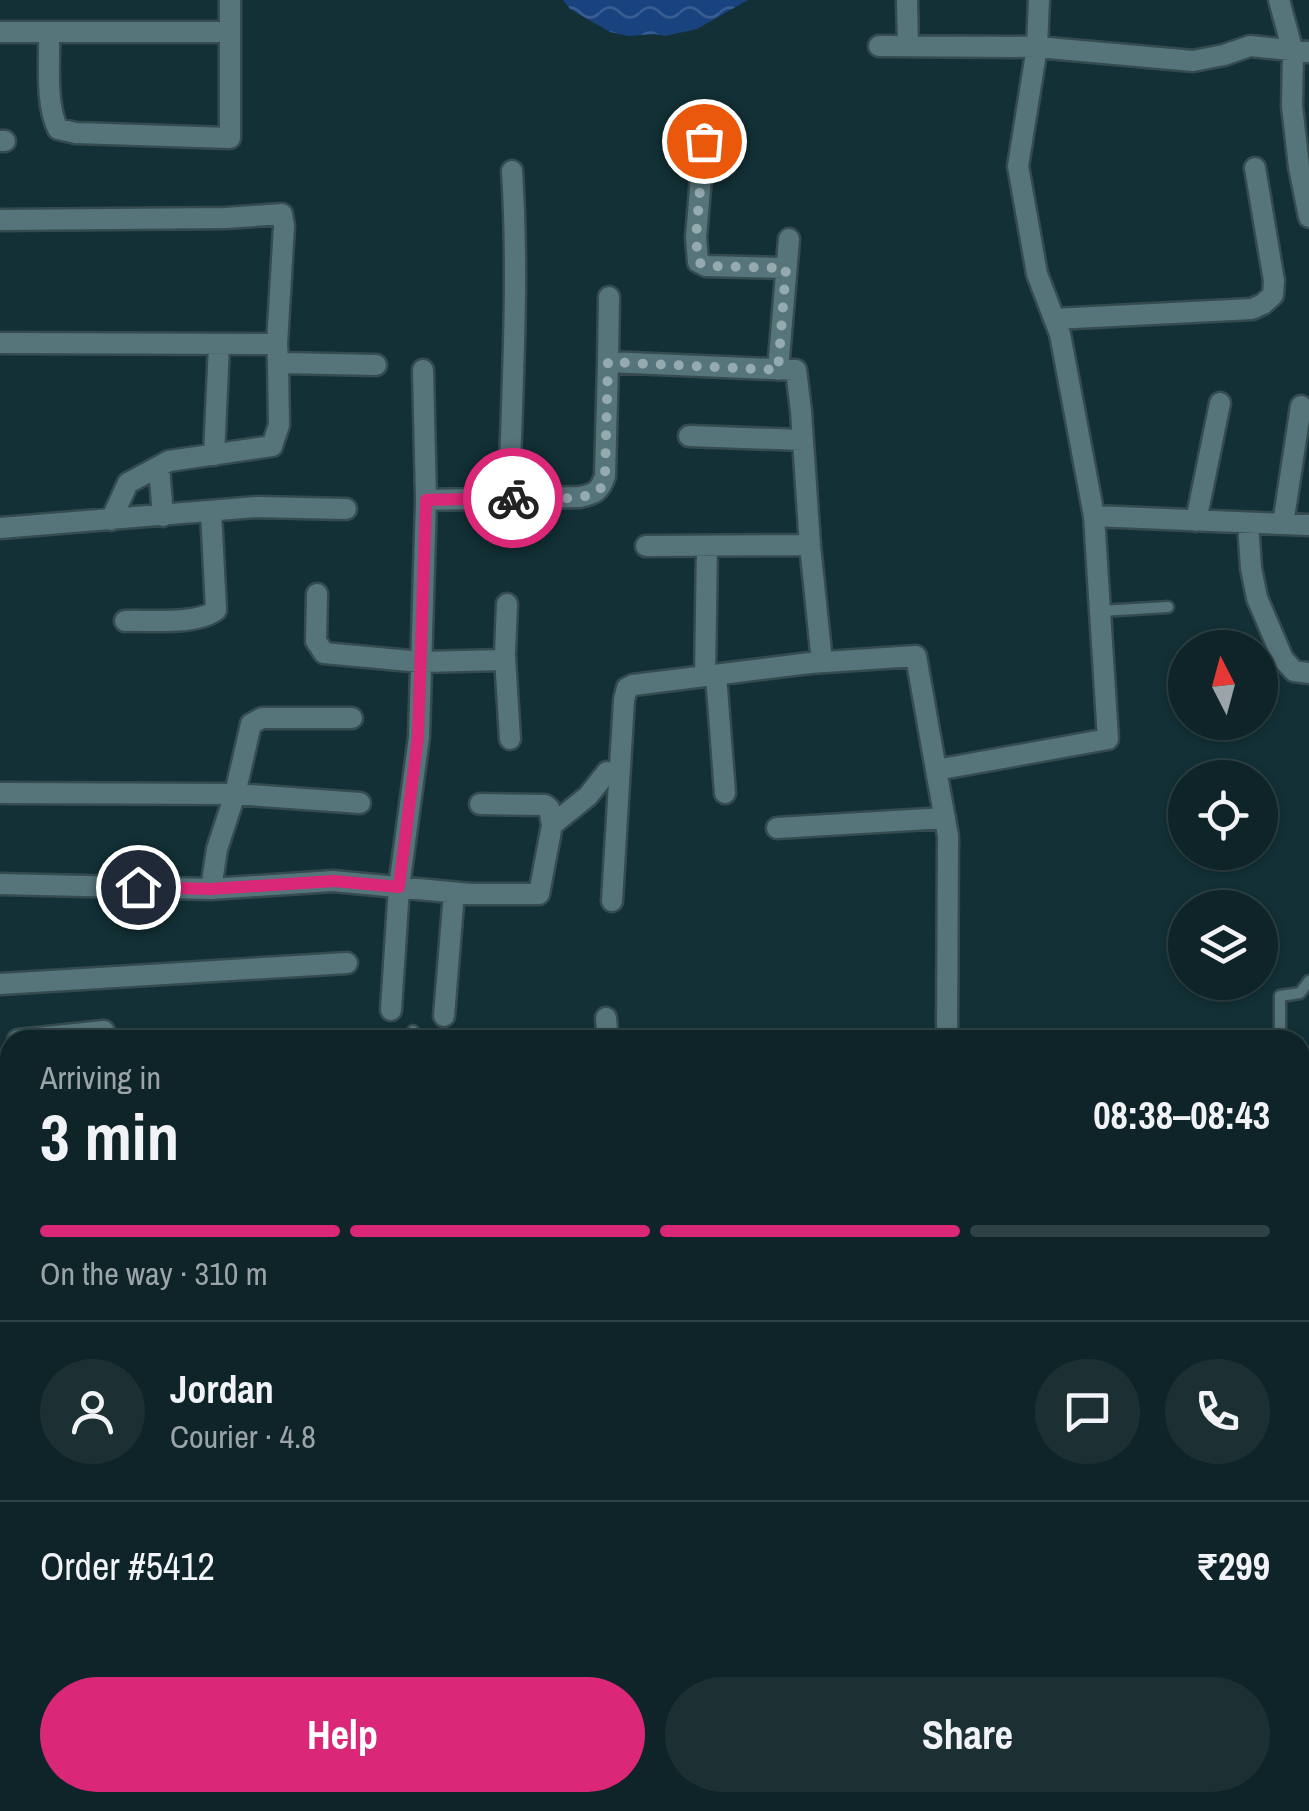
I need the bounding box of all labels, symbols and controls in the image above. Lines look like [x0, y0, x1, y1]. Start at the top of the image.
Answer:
pin [662, 99, 747, 184]
icon: bag [677, 114, 732, 169]
courier [463, 448, 563, 548]
icon: bike [486, 471, 541, 526]
north arrow [1168, 630, 1278, 740]
map controls [1168, 630, 1278, 1000]
button: locate [1168, 760, 1278, 870]
pin [96, 845, 181, 930]
icon: home [111, 860, 166, 915]
button: layers [1168, 890, 1278, 1000]
text: Arriving in [40, 1056, 161, 1099]
text: 08:38–08:43 [1093, 1090, 1270, 1141]
text: 3 min [40, 1093, 179, 1180]
text: On the way · 310 m [40, 1252, 268, 1295]
button: person [40, 1359, 145, 1464]
button: chat [1035, 1359, 1140, 1464]
button: phone [1165, 1359, 1270, 1464]
text: Jordan [170, 1364, 274, 1415]
text: Courier · 4.8 [170, 1415, 316, 1458]
text: Order #5412 [40, 1541, 215, 1592]
text: ₹299 [1196, 1541, 1270, 1592]
button: Help [40, 1677, 645, 1792]
button: Share [665, 1677, 1270, 1792]

